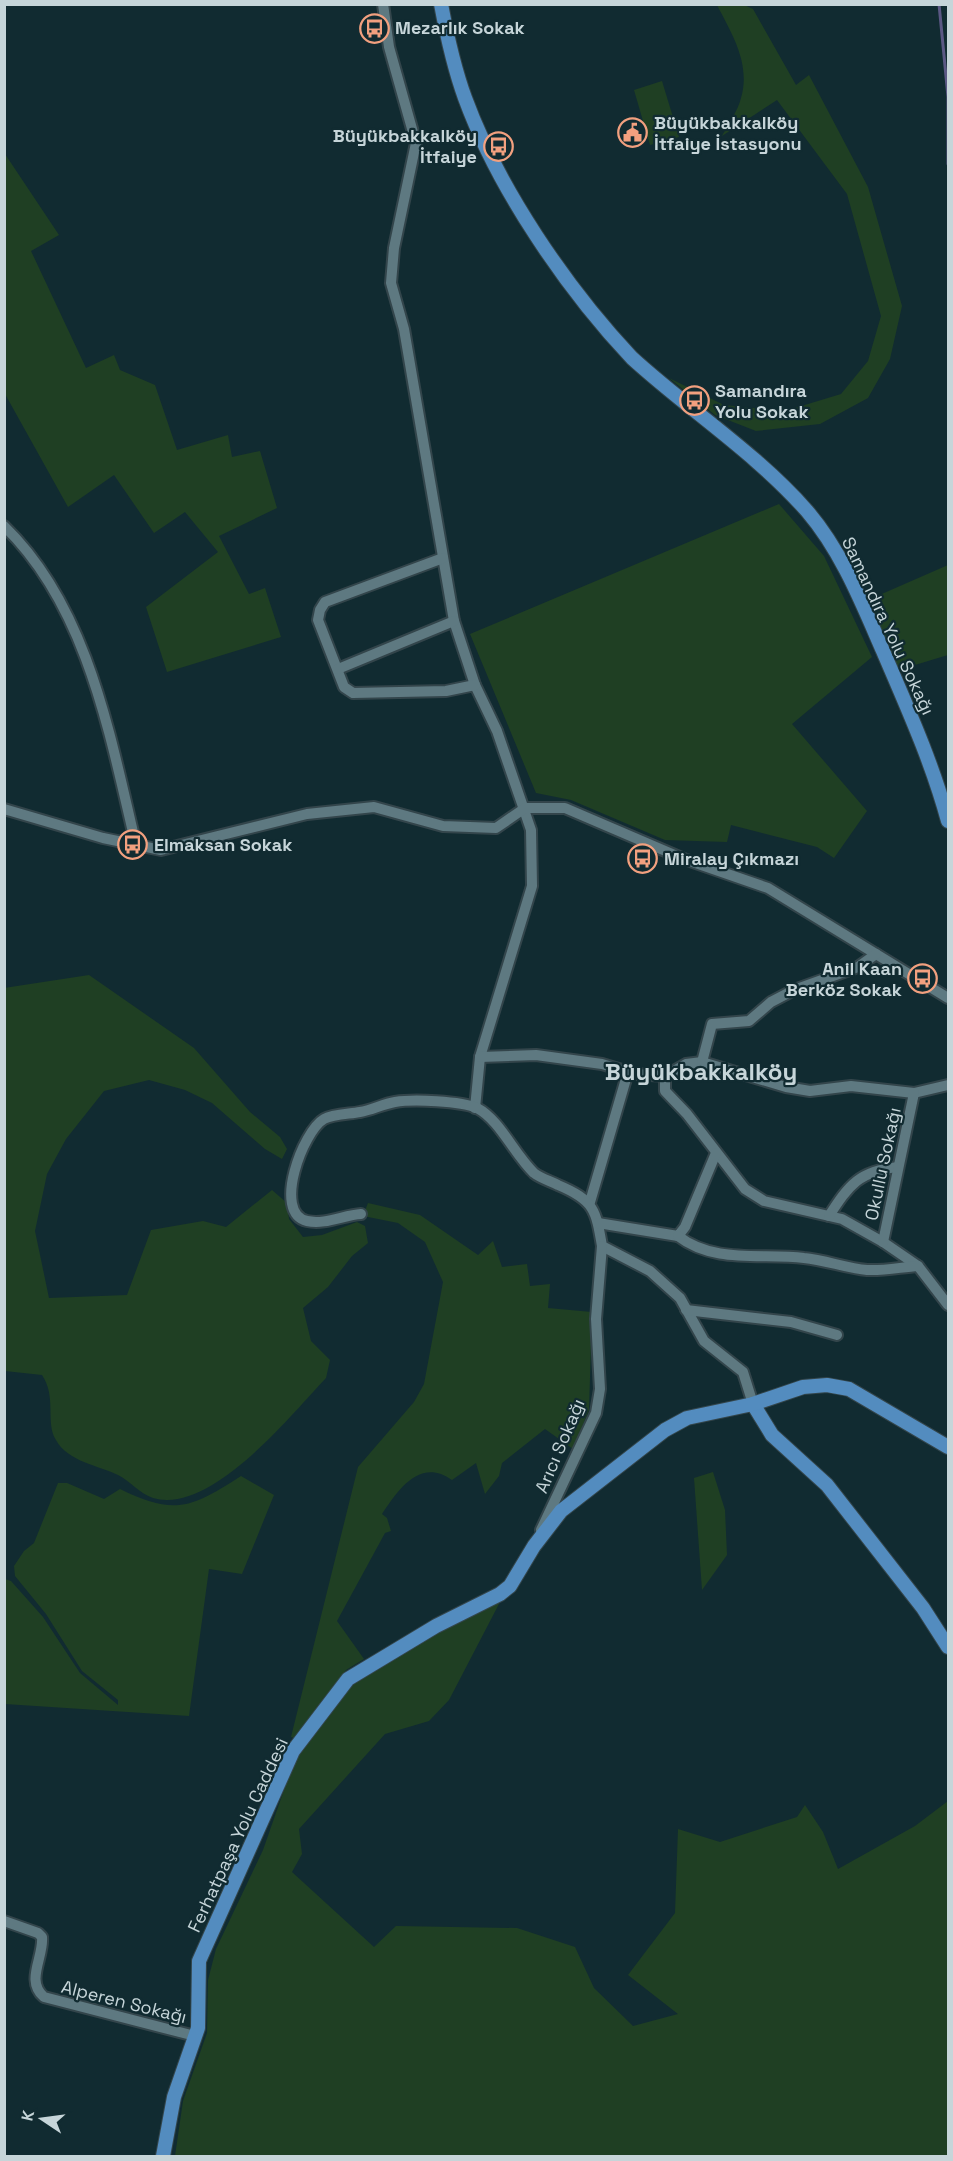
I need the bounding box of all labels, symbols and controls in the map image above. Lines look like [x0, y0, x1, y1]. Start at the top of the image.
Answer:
bus stop icon: Mezarlık Sokak [358, 12, 390, 44]
place label: Mezarlık Sokak [395, 16, 525, 39]
place label: Büyükbakkalköy İtfaiye İstasyonu [654, 111, 802, 155]
public building icon: Büyükbakkalköy İtfaiye İstasyonu [617, 117, 649, 149]
place label: Büyükbakkalköy İtfaiye [333, 124, 477, 168]
bus stop icon: Büyükbakkalköy İtfaiye [482, 130, 514, 162]
place label: Samandıra Yolu Sokak [715, 379, 809, 423]
bus stop icon: Samandıra Yolu Sokak [678, 385, 710, 417]
street label: Samandıra Yolu Sokağı [837, 533, 940, 718]
bus stop icon: Elmaksan Sokak [117, 829, 149, 861]
place label: Elmaksan Sokak [154, 833, 292, 856]
bus stop icon: Miralay Çıkmazı [627, 843, 659, 875]
place label: Miralay Çıkmazı [664, 847, 799, 870]
place label: Anil Kaan Berköz Sokak [786, 957, 902, 1001]
bus stop icon: Anil Kaan Berköz Sokak [907, 963, 939, 995]
district label: Büyükbakkalköy [605, 1056, 797, 1087]
street label: Okullu Sokağı [859, 1105, 906, 1222]
street label: Arıcı Sokağı [529, 1395, 590, 1496]
street label: Ferhatpaşa Yolu Caddesi [182, 1734, 293, 1936]
street label: Alperen Sokağı [59, 1975, 189, 2028]
north arrow [12, 2089, 72, 2149]
text: K [17, 2108, 39, 2123]

